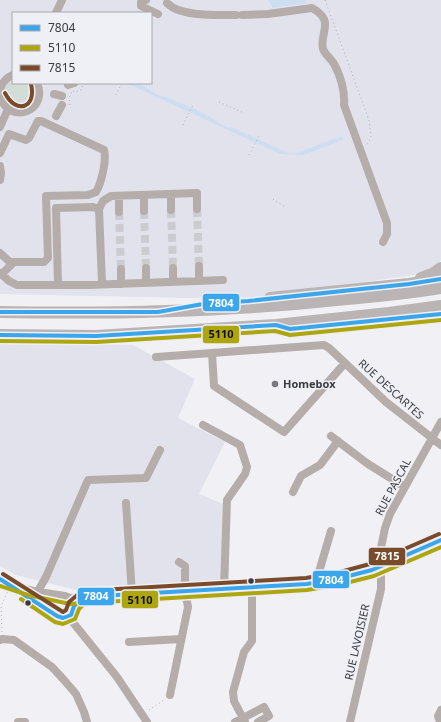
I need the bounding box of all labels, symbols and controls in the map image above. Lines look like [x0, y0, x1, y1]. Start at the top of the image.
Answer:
legend [12, 12, 152, 84]
text: 7804 [48, 19, 76, 36]
text: 5110 [48, 39, 76, 56]
text: 7815 [48, 59, 76, 76]
line badge: 7804 [202, 293, 240, 312]
text: 7804 [208, 295, 234, 310]
line badge: 5110 [202, 325, 240, 344]
text: 5110 [208, 326, 234, 341]
street label: RUE DESCARTES [355, 355, 427, 422]
place label: Homebox [283, 376, 336, 391]
marker: Homebox [270, 379, 280, 389]
street label: RUE PASCAL [371, 455, 414, 518]
line badge: 7815 [368, 547, 406, 566]
text: 7815 [374, 548, 400, 563]
line badge: 7804 [312, 570, 350, 589]
text: 7804 [318, 572, 344, 587]
unlabelled marker [246, 576, 256, 586]
line badge: 7804 [77, 587, 115, 606]
text: 7804 [83, 588, 109, 603]
line badge: 5110 [121, 590, 159, 609]
text: 5110 [127, 592, 153, 607]
unlabelled marker [23, 598, 33, 608]
street label: RUE LAVOISIER [340, 602, 373, 681]

